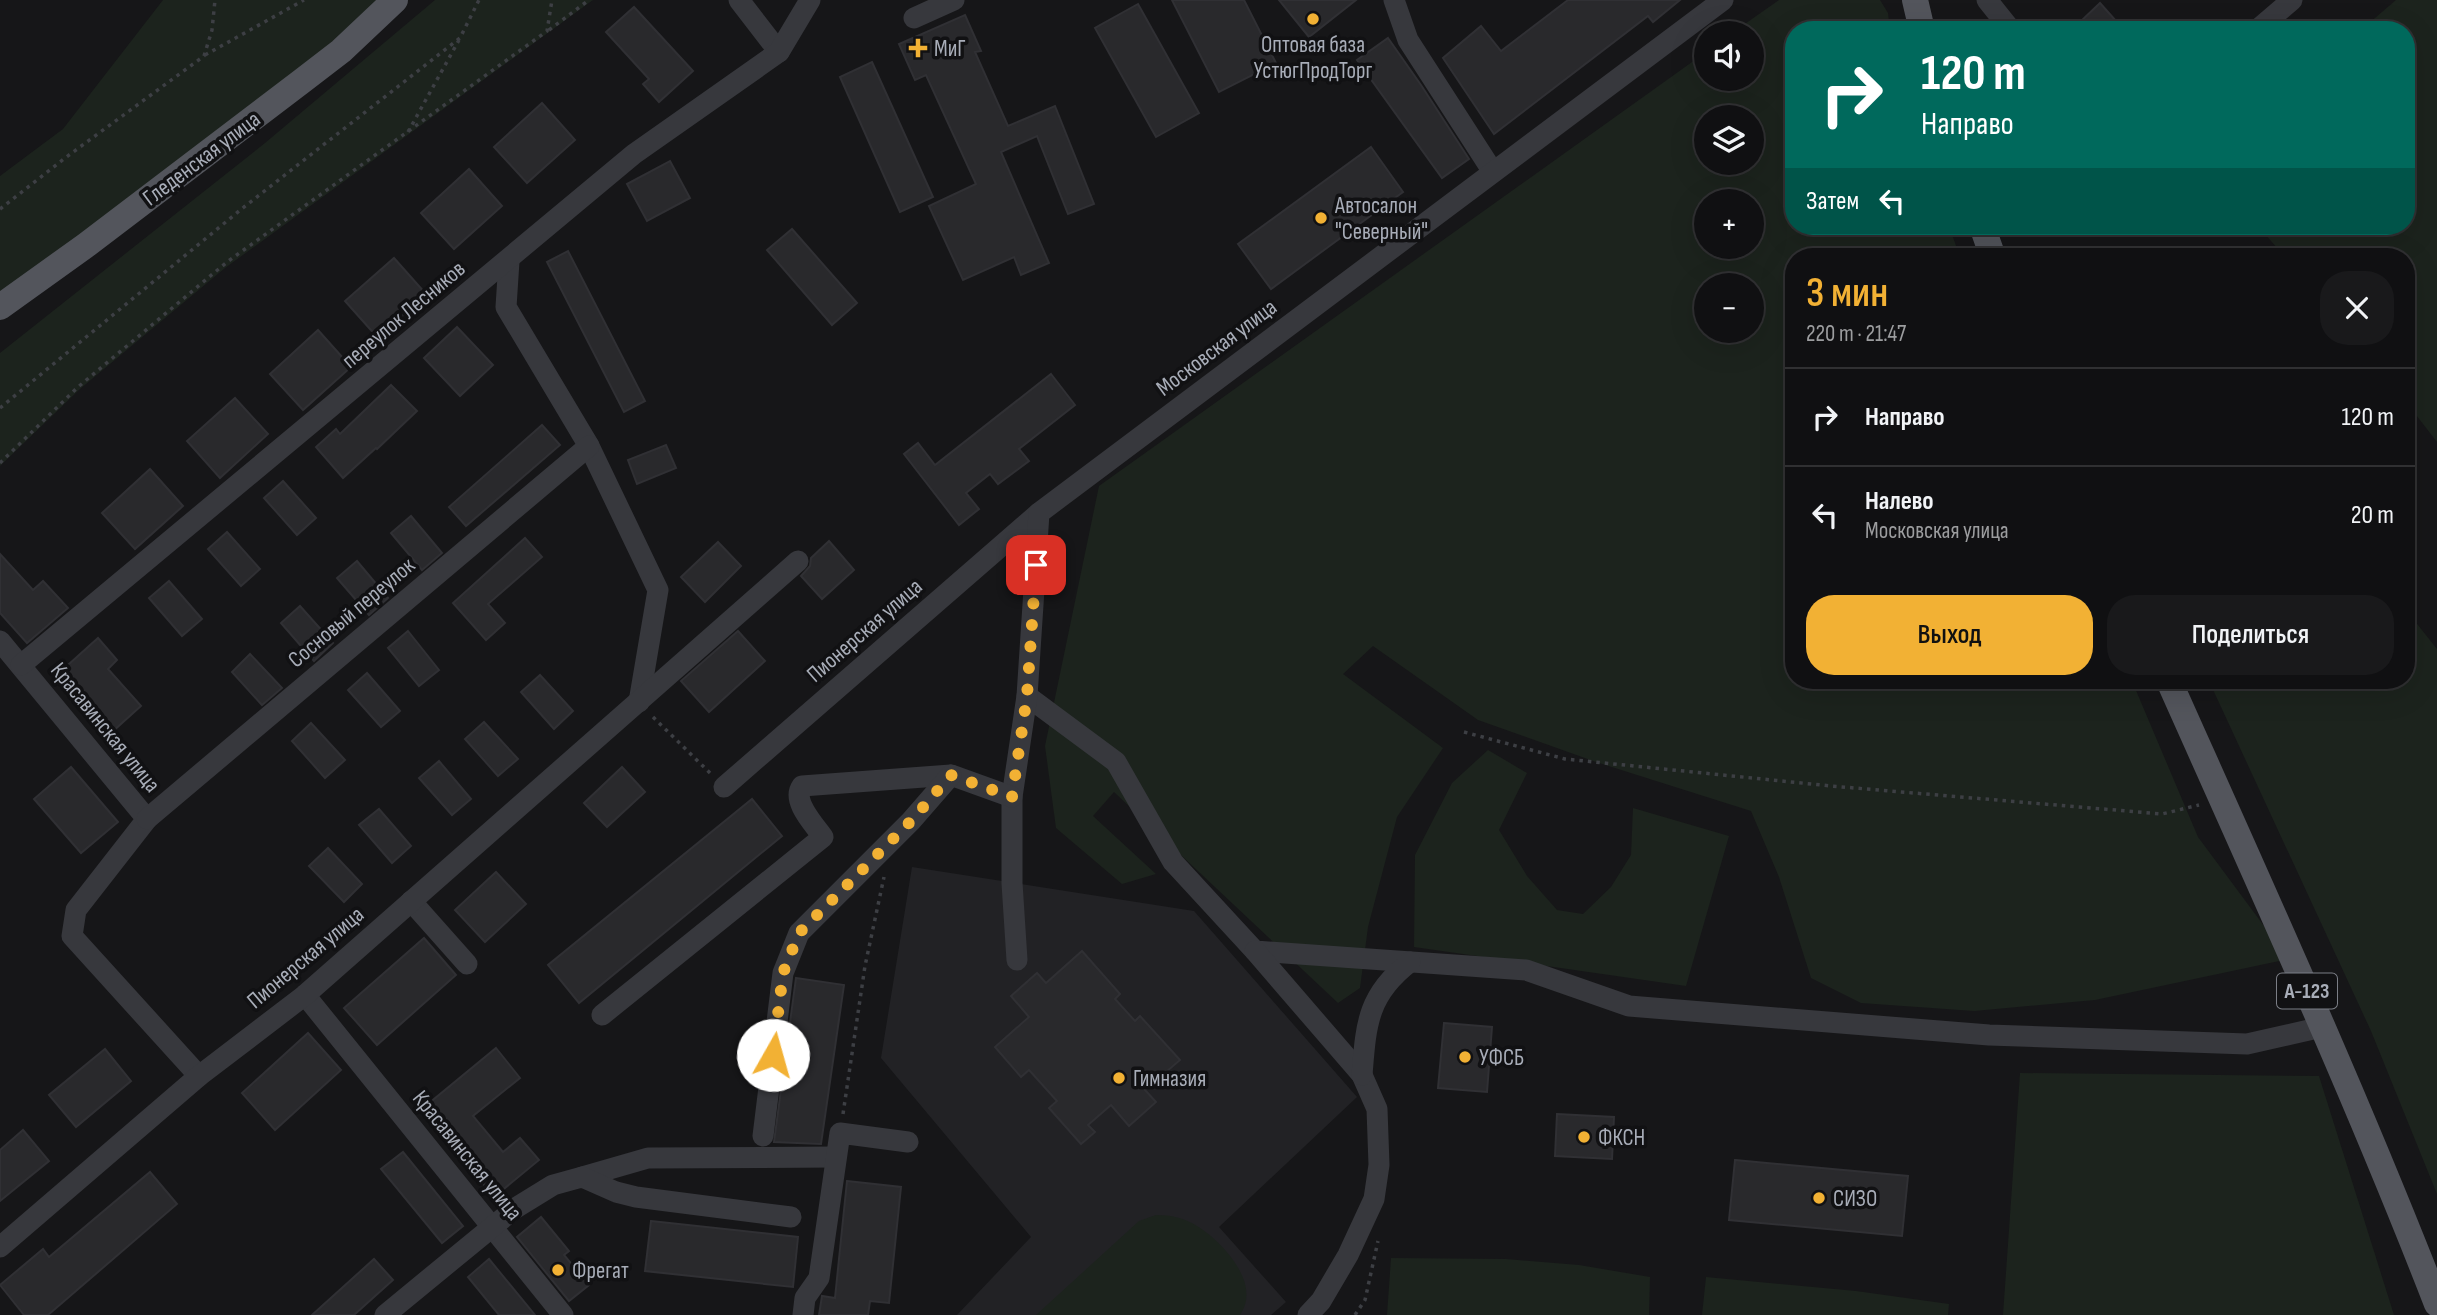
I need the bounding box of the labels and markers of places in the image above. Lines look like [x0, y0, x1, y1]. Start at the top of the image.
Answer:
marker: Оптовая база УстюгПродТорг [1305, 11, 1321, 27]
place label: Оптовая база УстюгПродТорг [1254, 31, 1373, 85]
place label: МиГ [934, 35, 966, 63]
marker: МиГ [908, 38, 928, 58]
place label: Автосалон "Северный" [1334, 192, 1428, 246]
marker: Автосалон "Северный" [1313, 210, 1329, 226]
pin [1006, 535, 1066, 595]
place label: УФСБ [1479, 1044, 1524, 1072]
marker: УФСБ [1457, 1049, 1473, 1065]
place label: Гимназия [1133, 1065, 1206, 1093]
marker: Гимназия [1111, 1070, 1127, 1086]
place label: ФКСН [1598, 1124, 1645, 1152]
marker: ФКСН [1576, 1129, 1592, 1145]
place label: СИЗО [1833, 1185, 1877, 1213]
marker: СИЗО [1811, 1190, 1827, 1206]
place label: Фрегат [572, 1257, 629, 1285]
marker: Фрегат [550, 1262, 566, 1278]

